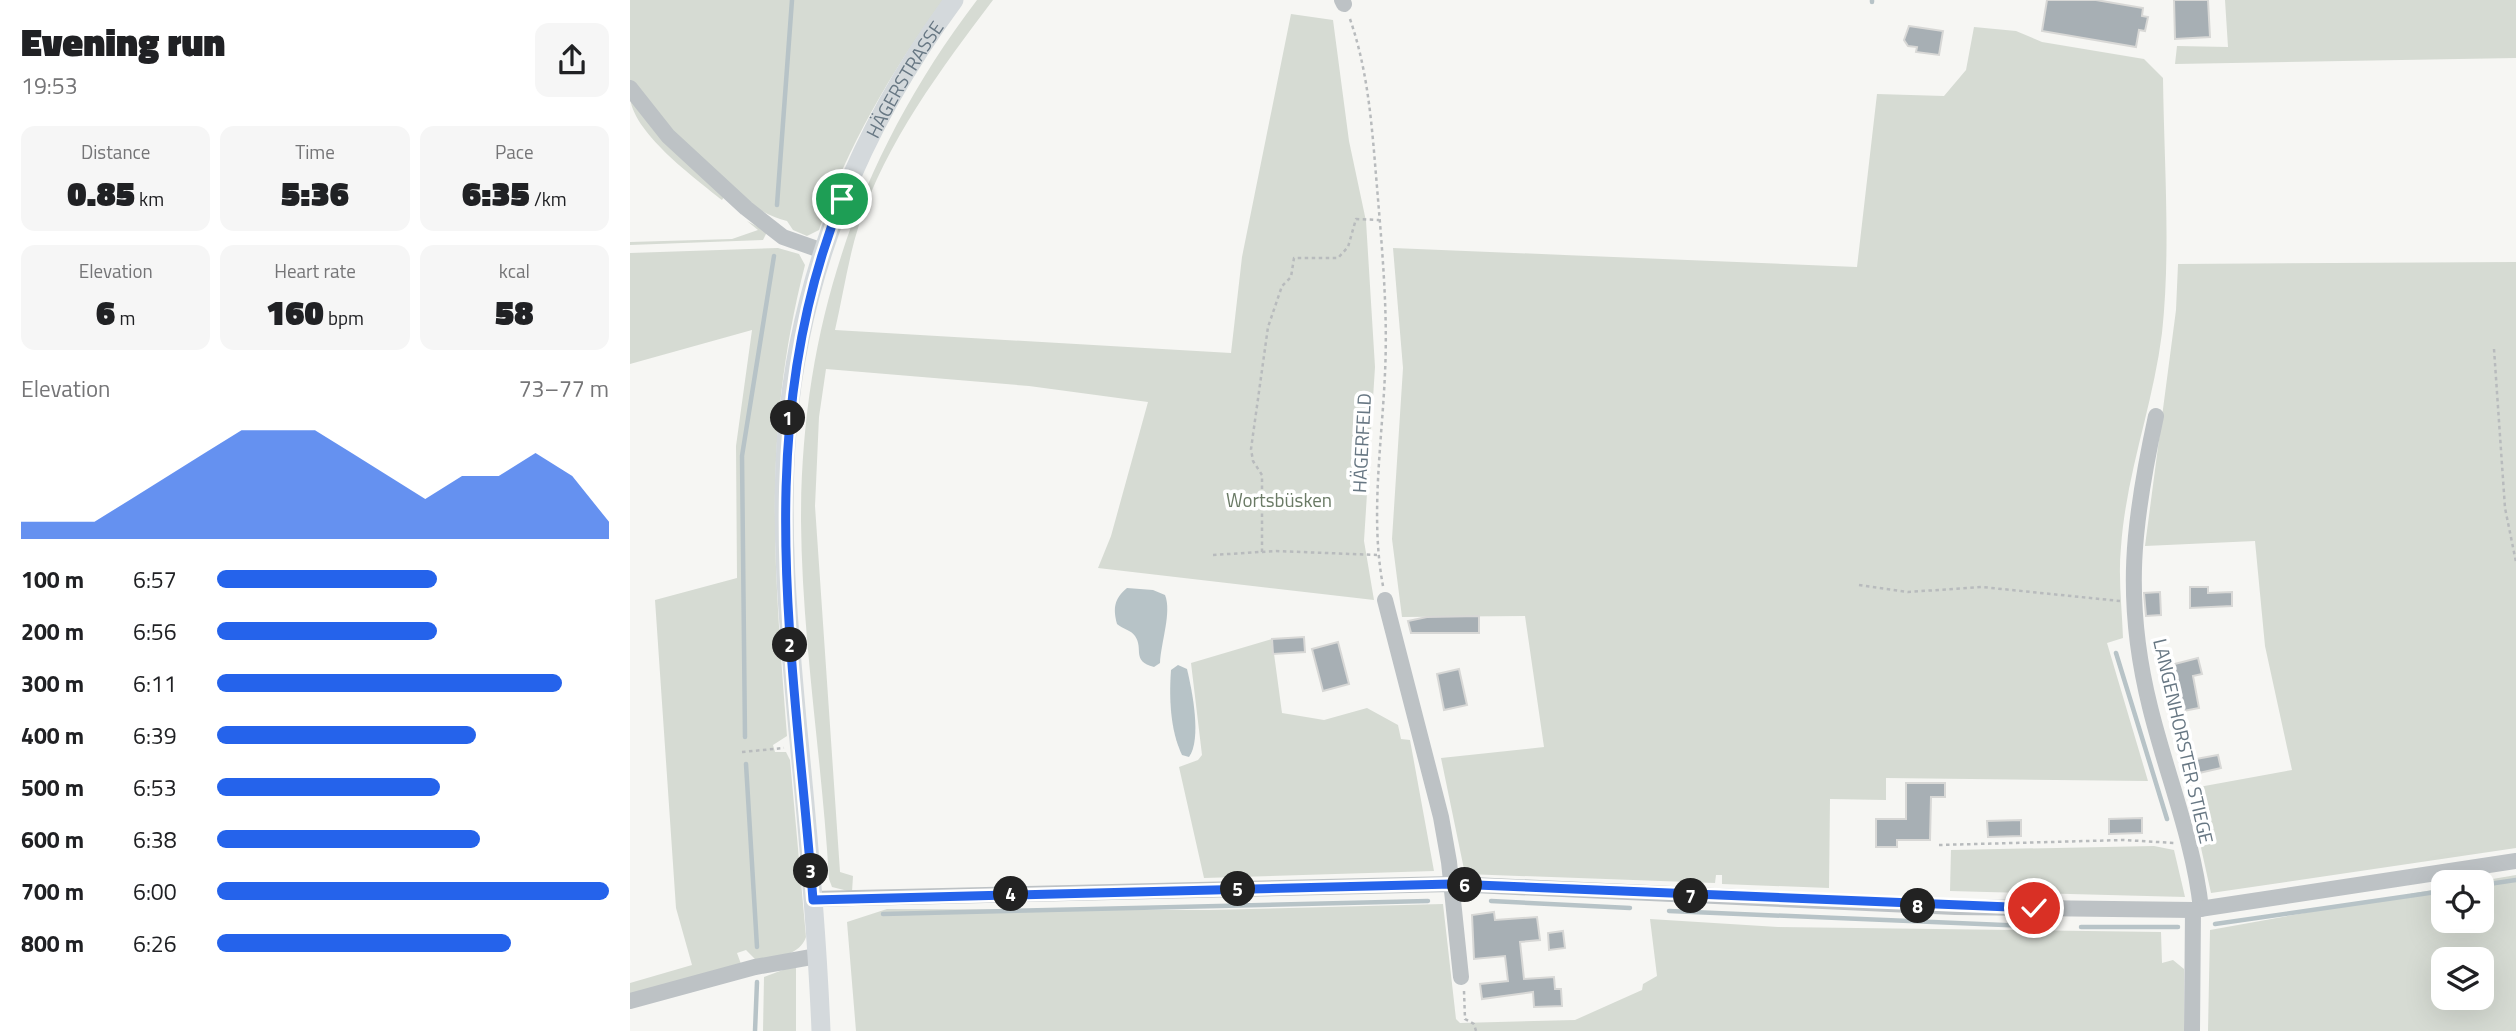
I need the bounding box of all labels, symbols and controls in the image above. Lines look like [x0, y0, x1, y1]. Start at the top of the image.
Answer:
text: Evening run [21, 13, 225, 71]
street label: HÄGERSTRASSE [857, 14, 950, 143]
button: share [535, 23, 609, 97]
text: 19:53 [21, 68, 78, 103]
text: Distance [81, 137, 150, 166]
text: Time [295, 137, 335, 166]
text: Pace [495, 137, 534, 166]
text: 0.85 [67, 166, 135, 220]
text: 5:36 [281, 166, 349, 220]
text: 6:35 [462, 166, 530, 220]
pin [812, 169, 872, 229]
icon: arrive [823, 180, 861, 218]
text: km [135, 184, 164, 213]
text: /km [530, 184, 567, 213]
text: Elevation [79, 256, 153, 285]
text: Heart rate [274, 256, 356, 285]
text: kcal [499, 256, 530, 285]
text: 6 [96, 285, 115, 339]
text: 160 [266, 285, 324, 339]
text: 58 [495, 285, 534, 339]
text: m [115, 303, 135, 332]
text: bpm [324, 303, 364, 332]
text: Elevation [21, 371, 110, 406]
text: 73–77 m [519, 371, 609, 406]
street label: HÄGERFELD [1344, 392, 1378, 494]
pin: 1 [770, 400, 806, 436]
text: 1 [782, 403, 793, 432]
park label: Wortsbüsken [1226, 485, 1332, 514]
text: 100 m [21, 562, 84, 597]
text: 6:57 [133, 562, 177, 597]
text: 200 m [21, 614, 84, 649]
text: 6:56 [133, 614, 177, 649]
pin: 2 [772, 628, 808, 662]
text: 2 [784, 630, 795, 659]
street label: LANGENHORSTER STIEGE [2146, 636, 2222, 846]
text: 300 m [21, 666, 84, 701]
text: 6:11 [133, 666, 177, 701]
text: 400 m [21, 718, 84, 753]
text: 6:39 [133, 718, 177, 753]
text: 500 m [21, 770, 84, 805]
text: 6:53 [133, 770, 177, 805]
text: 600 m [21, 822, 84, 857]
text: 6:38 [133, 822, 177, 857]
pin: 3 [794, 854, 828, 888]
text: 3 [805, 856, 816, 885]
pin: 6 [1448, 868, 1482, 903]
text: 6 [1459, 870, 1470, 899]
map controls [2431, 870, 2494, 1010]
button: locate [2431, 870, 2494, 933]
pin: 5 [1220, 872, 1256, 906]
text: 700 m [21, 874, 84, 909]
text: 6:00 [133, 874, 177, 909]
text: 5 [1232, 874, 1243, 903]
pin: 4 [994, 876, 1028, 912]
pin: 7 [1674, 878, 1708, 914]
pin [2004, 878, 2064, 938]
text: 4 [1005, 879, 1016, 908]
text: 7 [1685, 881, 1696, 910]
pin: 8 [1900, 888, 1936, 923]
icon: check [2015, 889, 2053, 927]
text: 8 [1912, 891, 1923, 920]
text: 800 m [21, 926, 84, 961]
text: 6:26 [133, 926, 177, 961]
button: layers [2431, 947, 2494, 1010]

